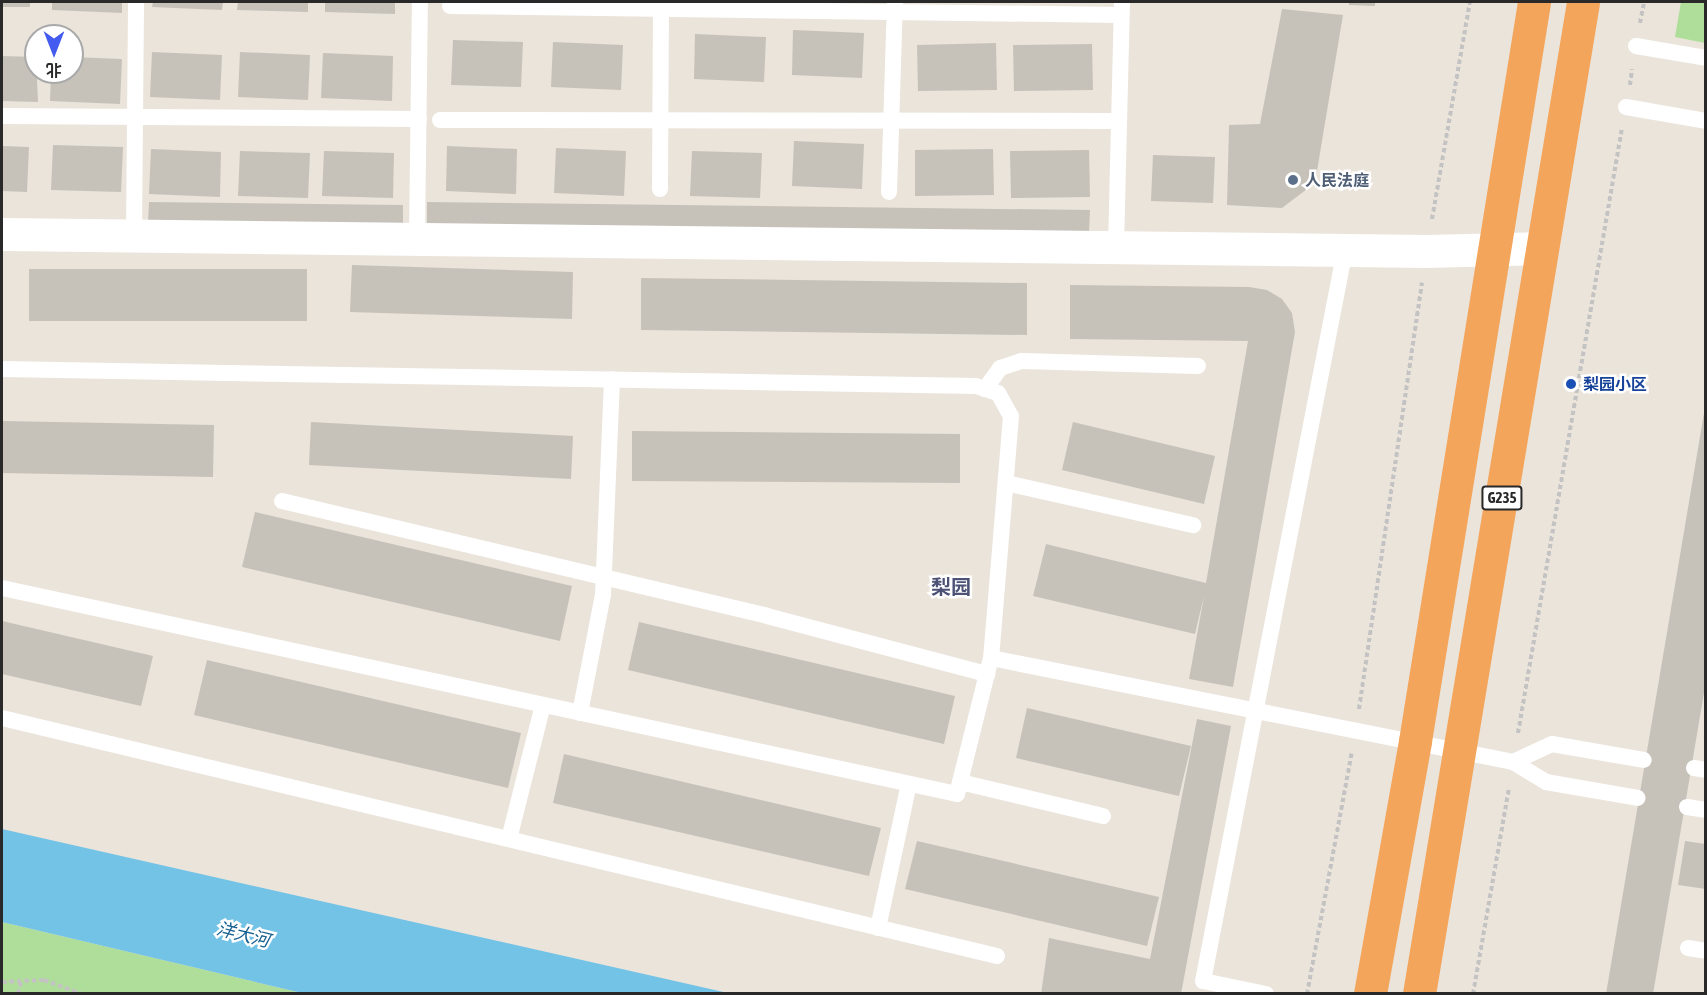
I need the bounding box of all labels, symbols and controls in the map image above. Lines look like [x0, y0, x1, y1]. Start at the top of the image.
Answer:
north arrow [24, 24, 84, 84]
text: 北 [46, 61, 62, 79]
place label: 人民法庭 [1305, 170, 1369, 190]
marker: 人民法庭 [1286, 173, 1300, 187]
place label: 梨园小区 [1583, 374, 1647, 394]
marker: 梨园小区 [1564, 377, 1578, 391]
road number: G235 [1481, 486, 1523, 510]
district label: 梨园 [931, 574, 971, 598]
water label: 洋大河 [214, 918, 272, 952]

